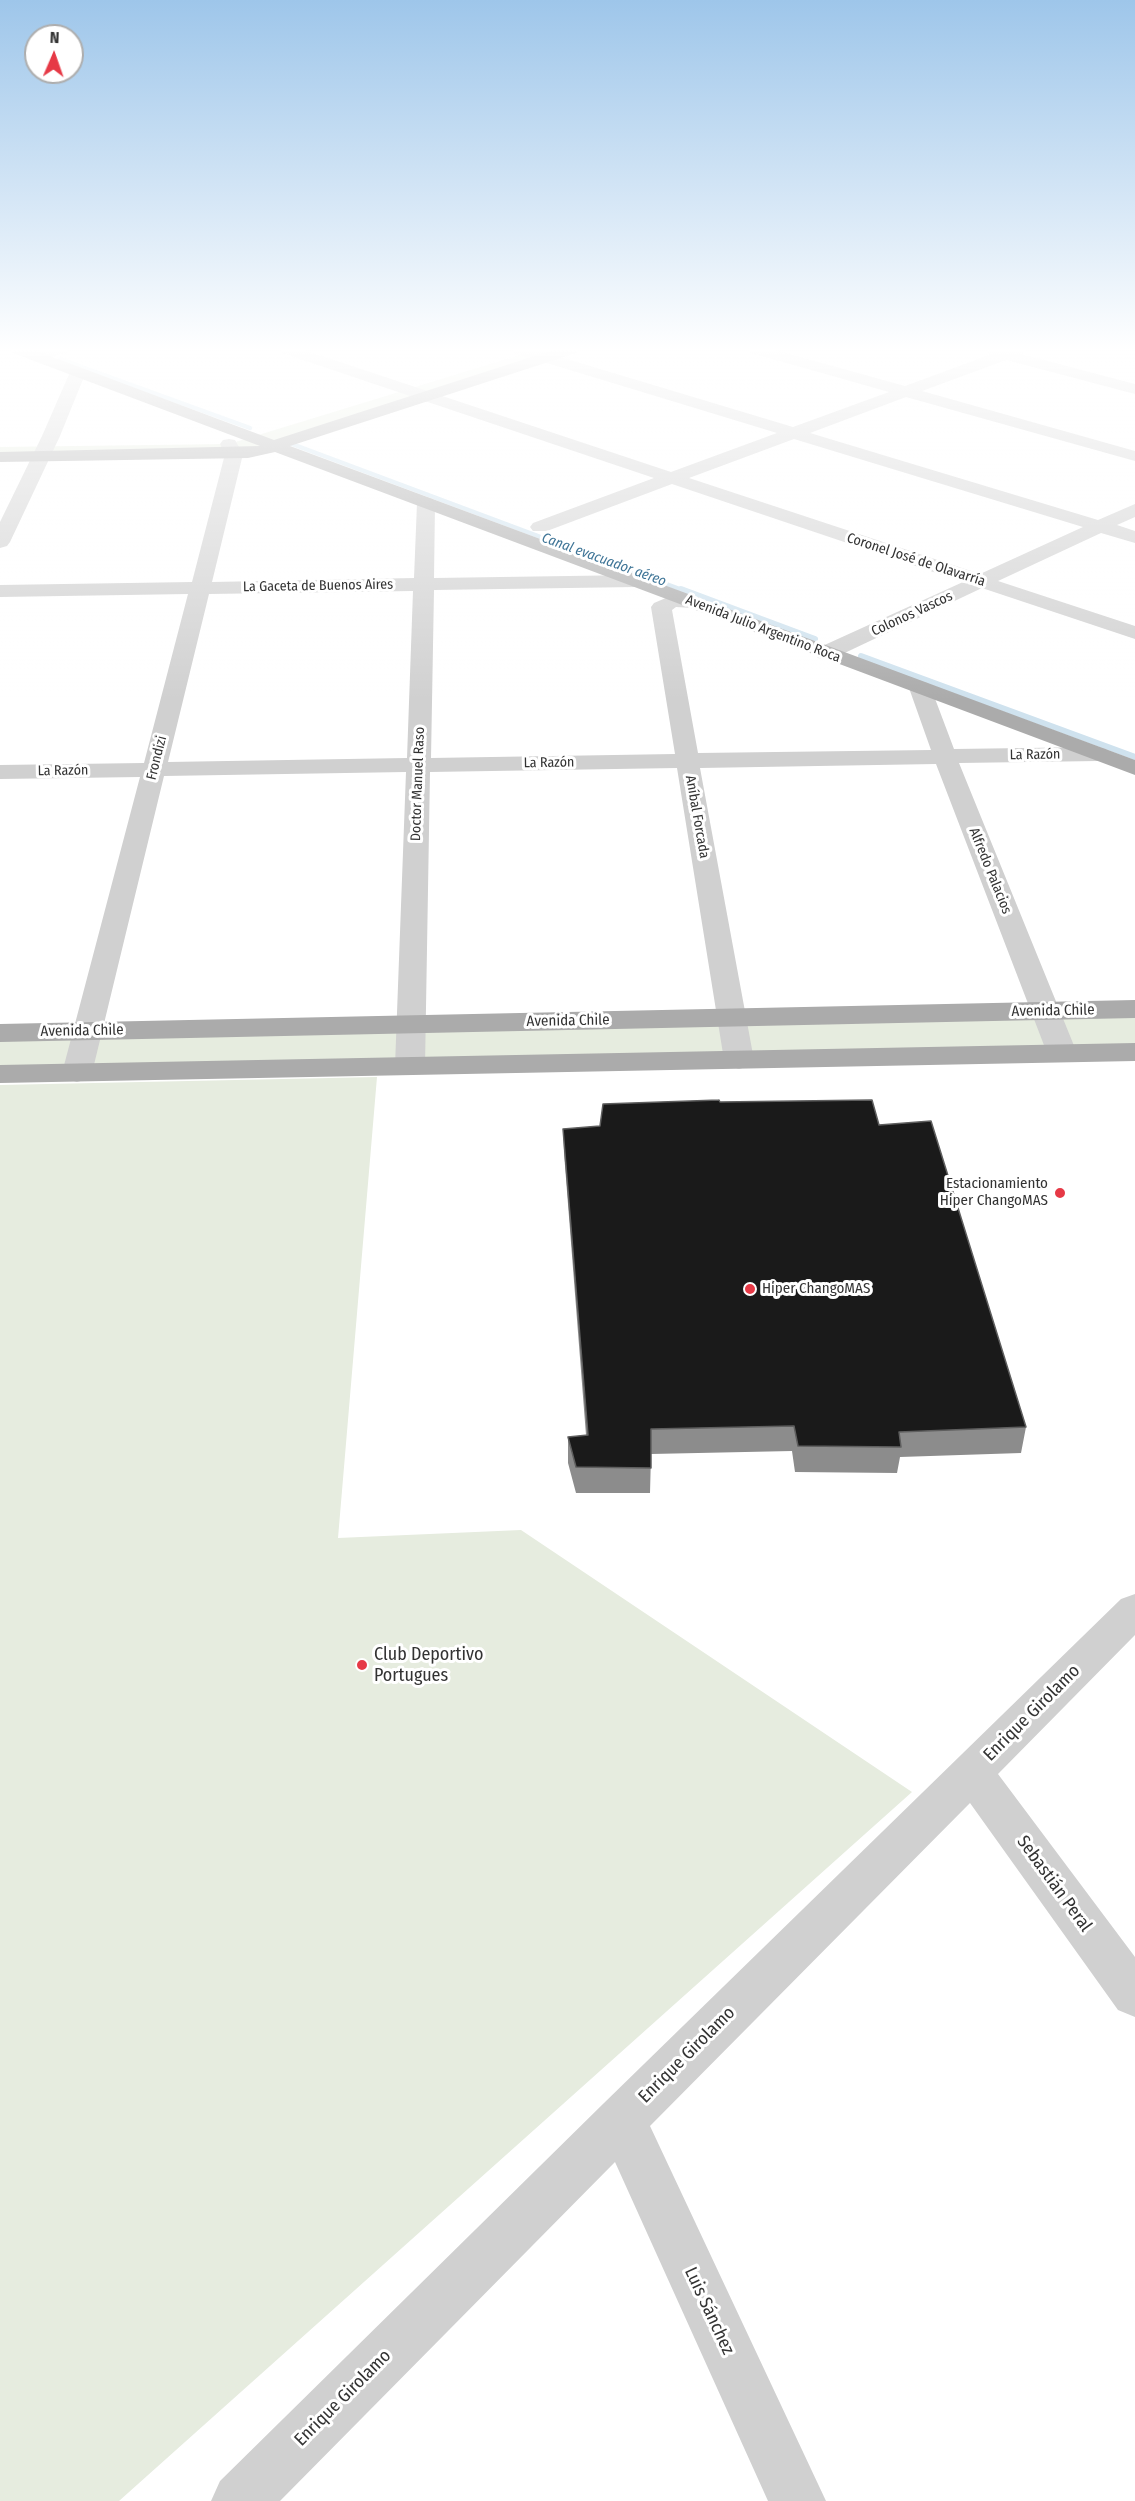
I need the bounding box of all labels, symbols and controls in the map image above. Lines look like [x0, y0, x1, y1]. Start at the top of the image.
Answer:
north arrow [24, 24, 84, 84]
text: N [49, 28, 60, 47]
water label: Canal evacuador aéreo [540, 530, 668, 590]
street label: Coronel José de Olavarría [845, 530, 987, 590]
street label: La Gaceta de Buenos Aires [243, 576, 393, 596]
street label: Colonos Vascos [869, 588, 955, 640]
street label: Avenida Julio Argentino Roca [683, 592, 843, 666]
street label: Doctor Manuel Raso [408, 727, 428, 841]
street label: Frondizi [143, 734, 171, 782]
street label: La Razón [1009, 746, 1061, 764]
street label: La Razón [523, 754, 575, 772]
street label: La Razón [37, 762, 89, 780]
street label: Aníbal Forcada [681, 774, 713, 860]
street label: Alfredo Palacios [965, 825, 1015, 917]
street label: Avenida Chile [1011, 1001, 1095, 1021]
street label: Avenida Chile [526, 1011, 610, 1031]
street label: Avenida Chile [40, 1021, 124, 1041]
place label: Estacionamiento Hiper ChangoMAS [940, 1175, 1048, 1210]
marker: Estacionamiento Hiper ChangoMAS [1053, 1186, 1067, 1200]
place label: Hiper ChangoMAS [762, 1280, 870, 1298]
marker: Hiper ChangoMAS [743, 1282, 757, 1296]
place label: Club Deportivo Portugues [374, 1644, 483, 1686]
marker: Club Deportivo Portugues [355, 1658, 369, 1672]
street label: Enrique Girolamo [979, 1660, 1085, 1766]
street label: Sebastián Peral [1012, 1832, 1096, 1936]
street label: Enrique Girolamo [634, 2002, 740, 2108]
street label: Luis Sánchez [679, 2264, 739, 2358]
street label: Enrique Girolamo [290, 2345, 396, 2451]

